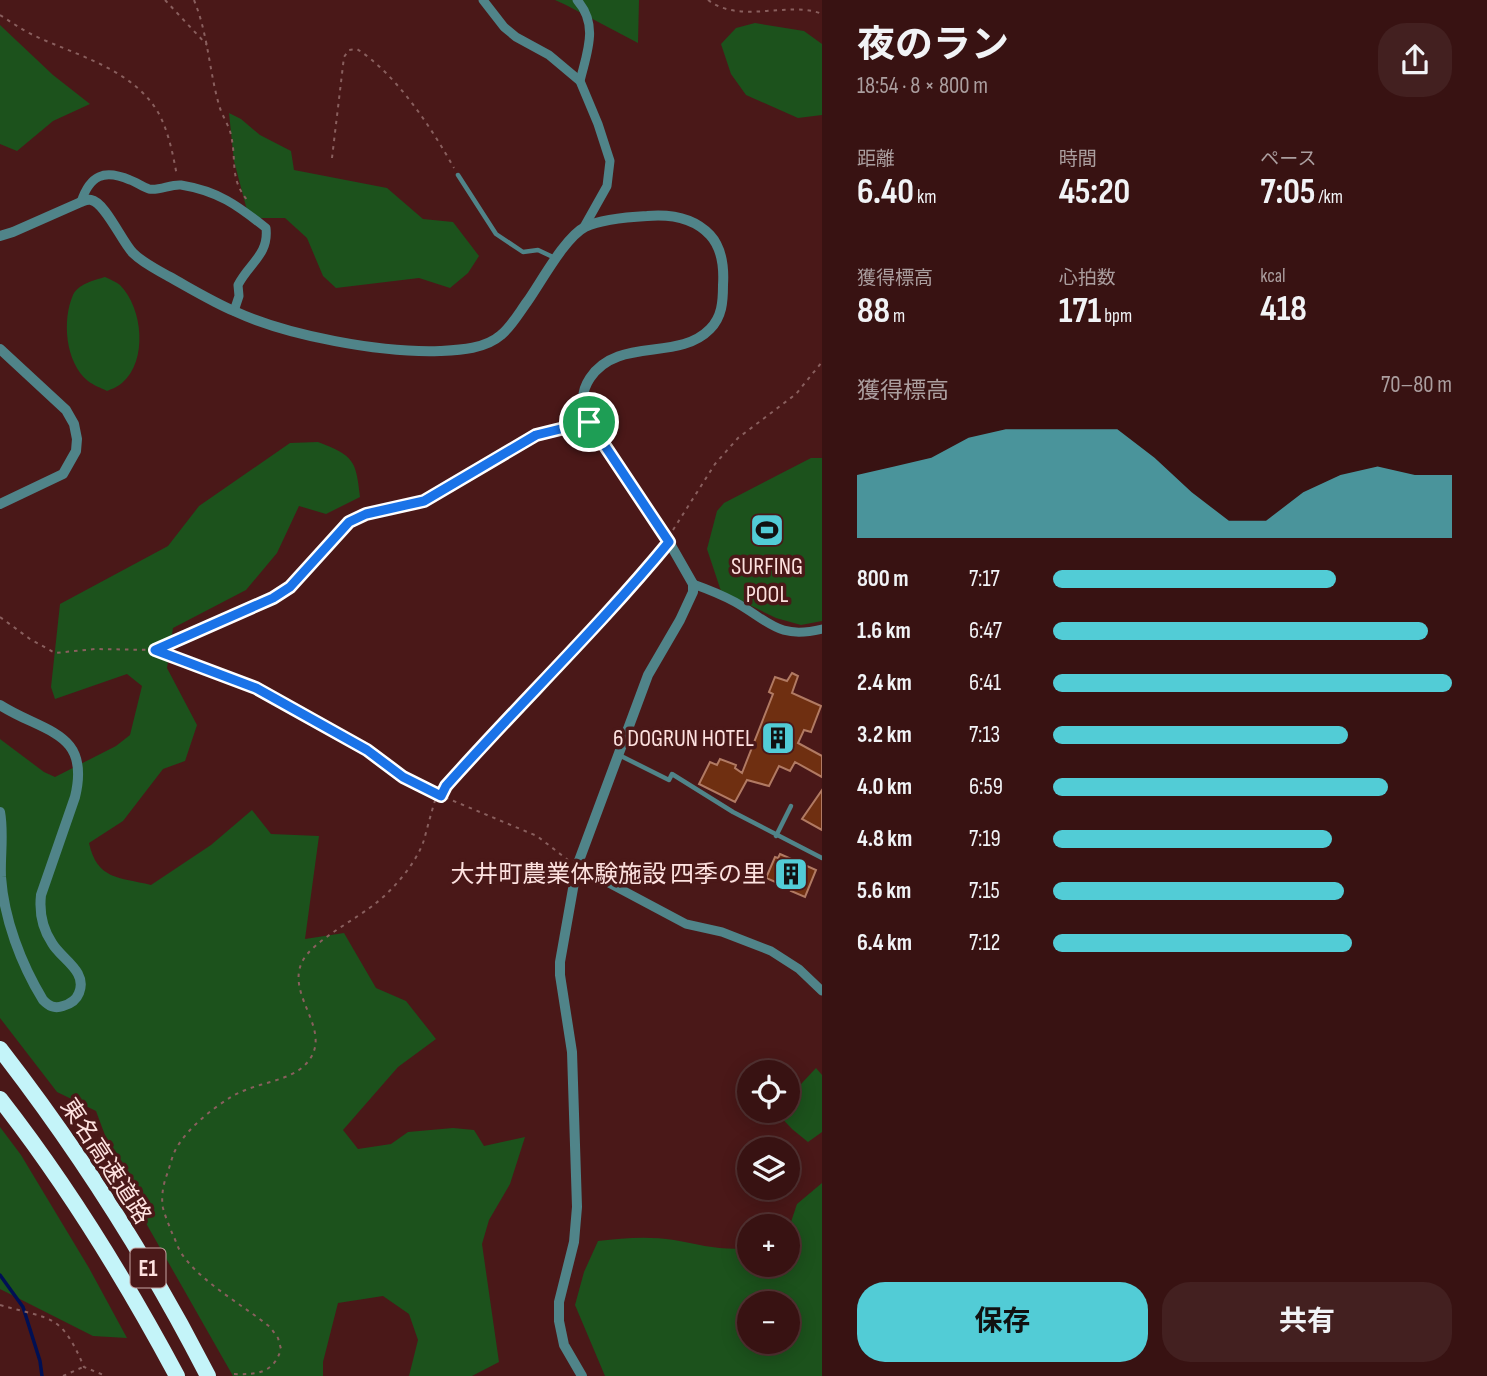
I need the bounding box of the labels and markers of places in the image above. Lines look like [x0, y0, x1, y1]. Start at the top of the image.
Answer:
pin [559, 392, 619, 452]
sports icon: SURFING POOL [748, 511, 786, 549]
place label: SURFING POOL [731, 552, 803, 609]
building icon: 6 DOGRUN HOTEL [759, 719, 797, 757]
place label: 6 DOGRUN HOTEL [613, 724, 754, 753]
building icon: 大井町農業体験施設 四季の里 [772, 855, 810, 893]
place label: 大井町農業体験施設 四季の里 [450, 860, 766, 889]

